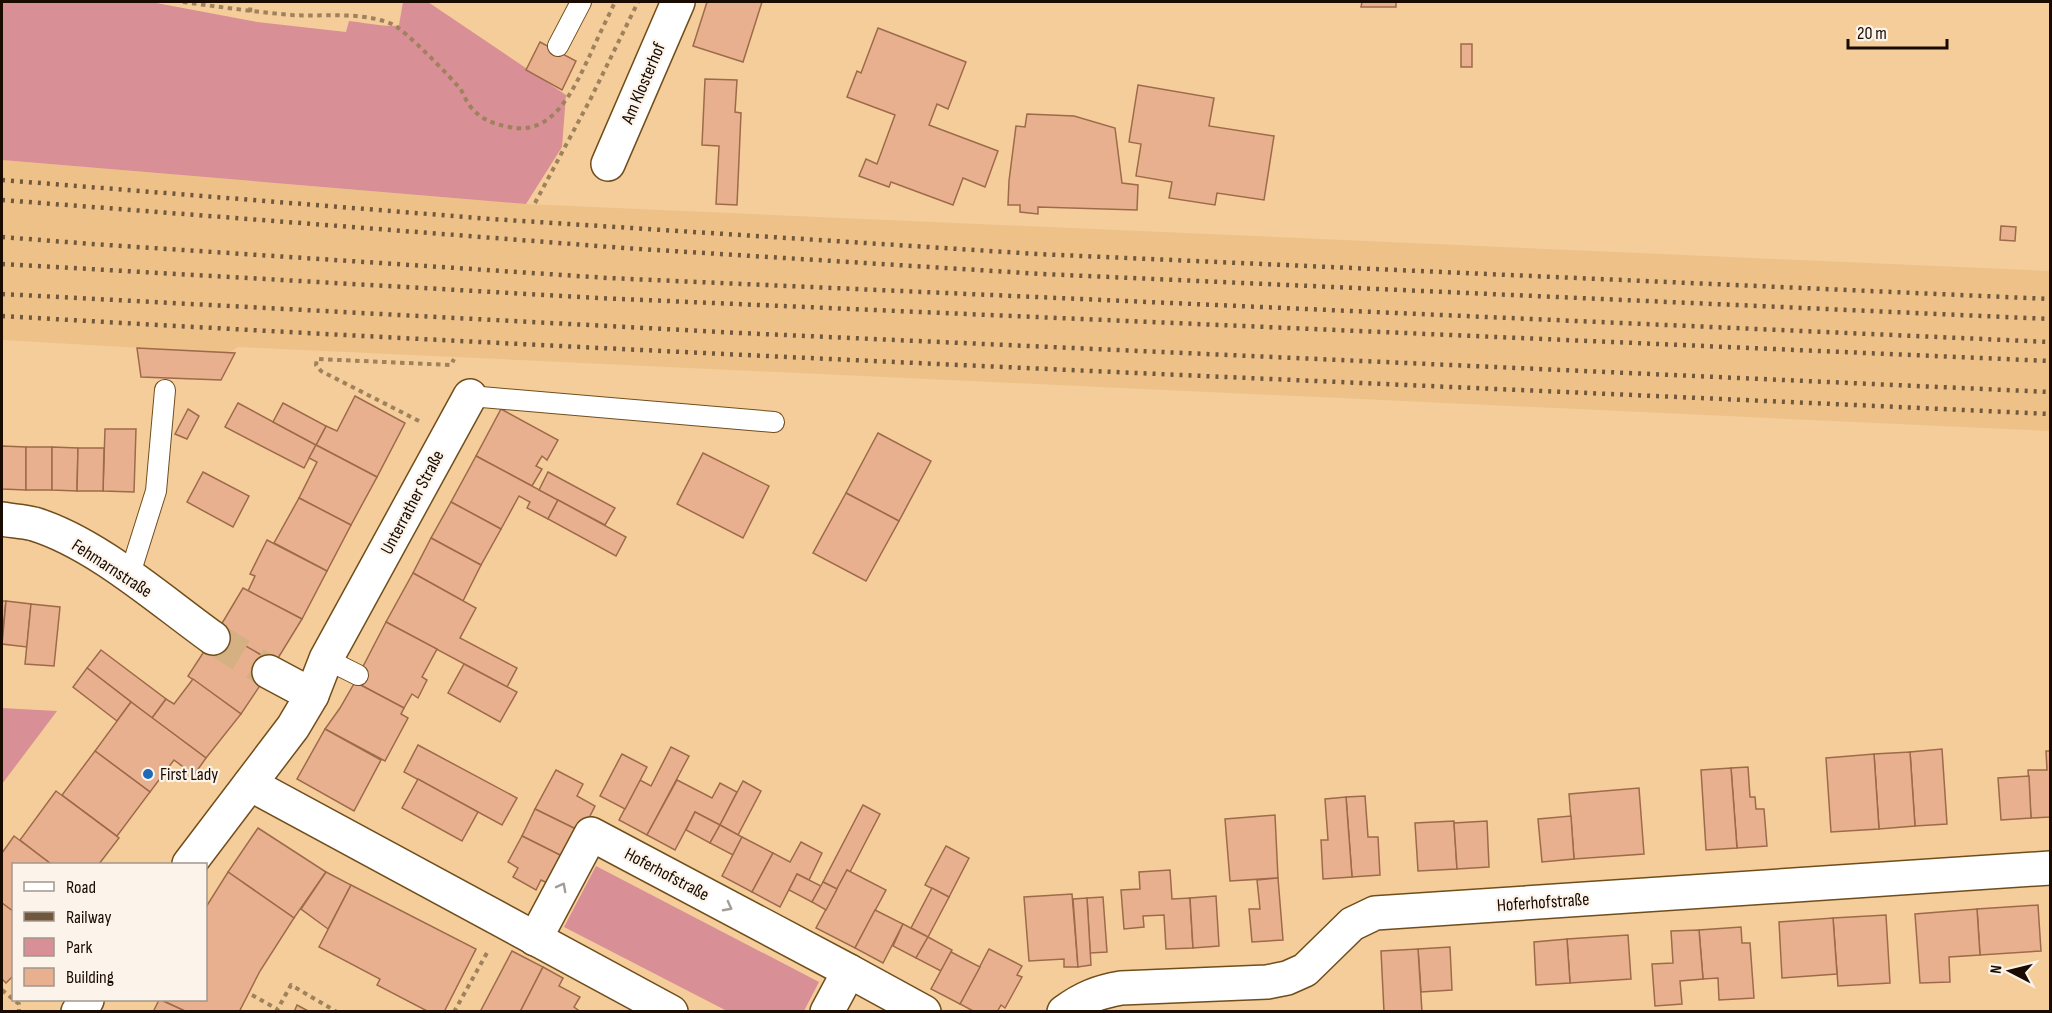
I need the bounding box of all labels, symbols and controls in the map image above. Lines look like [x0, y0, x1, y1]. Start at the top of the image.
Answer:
scale bar [1848, 12, 1947, 50]
text: 20 m [1857, 23, 1887, 44]
street label: Am Klosterhof [617, 39, 670, 128]
street label: Unterrather Straße [376, 447, 449, 558]
street label: Fehmarnstraße [68, 535, 156, 602]
place label: First Lady [160, 764, 218, 785]
marker: First Lady [141, 767, 155, 781]
street label: Hoferhofstraße [621, 843, 713, 905]
legend [12, 863, 207, 1001]
text: Road [66, 877, 96, 898]
one-way arrow [555, 883, 566, 893]
street label: Hoferhofstraße [1496, 889, 1590, 916]
one-way arrow [722, 900, 732, 911]
text: Railway [66, 907, 111, 928]
text: Park [66, 937, 92, 958]
north arrow [1980, 941, 2040, 1001]
text: N [1987, 964, 2007, 975]
text: Building [66, 967, 114, 988]

